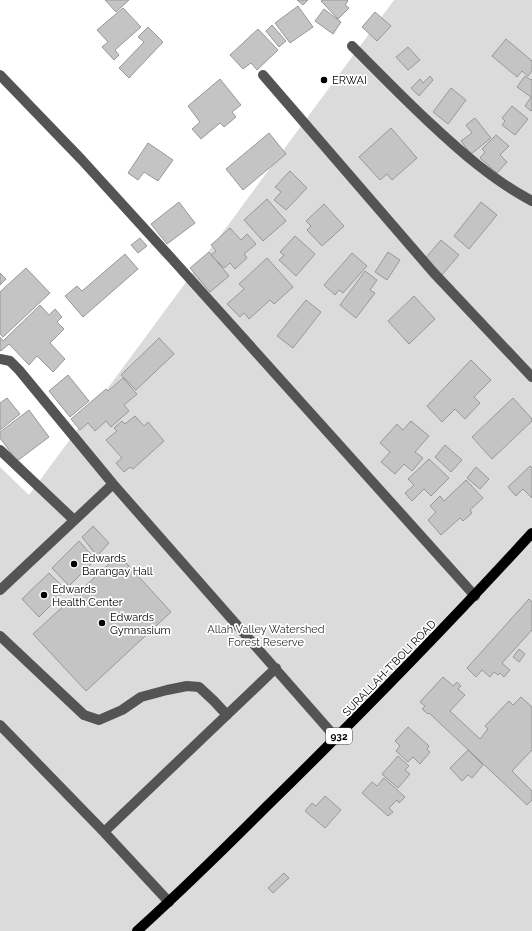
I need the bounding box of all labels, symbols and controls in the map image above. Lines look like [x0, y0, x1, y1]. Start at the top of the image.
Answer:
place label: ERWAI [332, 74, 367, 87]
marker: ERWAI [319, 75, 329, 85]
place label: Edwards Barangay Hall [82, 552, 153, 578]
marker: Edwards Barangay Hall [69, 559, 79, 569]
place label: Edwards Health Center [52, 583, 123, 609]
marker: Edwards Health Center [39, 590, 49, 600]
place label: Edwards Gymnasium [110, 611, 171, 637]
street label: SURALLAH-T'BOLI ROAD [340, 617, 439, 719]
marker: Edwards Gymnasium [97, 618, 107, 628]
park label: Allah Valley Watershed Forest Reserve [207, 623, 325, 649]
road number: 932 [326, 728, 352, 744]

